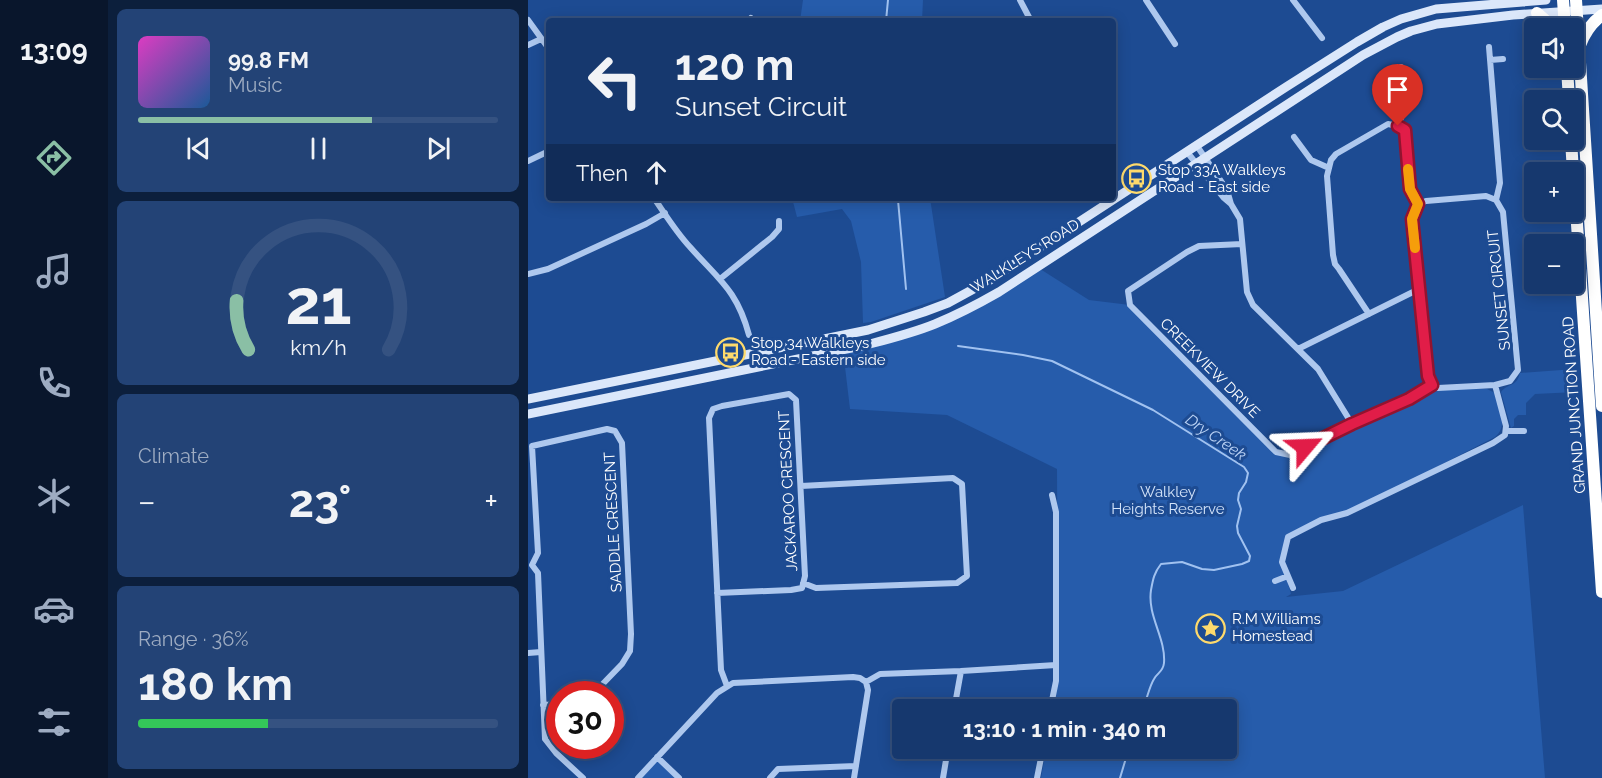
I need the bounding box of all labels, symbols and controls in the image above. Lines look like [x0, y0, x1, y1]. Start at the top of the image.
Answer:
map controls [1524, 18, 1584, 294]
button: sound [1524, 18, 1584, 78]
text: 13:09 [20, 35, 88, 66]
text: 120 m [675, 41, 794, 90]
icon: left [576, 42, 654, 120]
text: 99.8 FM [228, 47, 309, 73]
pin [1372, 64, 1423, 126]
text: Music [228, 73, 282, 97]
icon: arrive [1381, 73, 1414, 106]
button: search [1524, 90, 1584, 150]
text: Sunset Circuit [675, 91, 847, 122]
icon: previous [182, 132, 215, 165]
icon: pause [302, 132, 335, 165]
icon: next [422, 132, 455, 165]
icon: directions [33, 137, 75, 179]
icon: ahead [640, 156, 673, 189]
text: Then [576, 160, 628, 186]
place label: Stop 33A Walkleys Road - East side [1158, 161, 1286, 196]
button: + [1524, 162, 1584, 222]
bus stop icon: Stop 33A Walkleys Road - East side [1121, 163, 1153, 195]
street label: WALKLEYS ROAD [967, 215, 1083, 297]
street label: SUNSET CIRCUIT [1484, 229, 1514, 351]
button: − [1524, 234, 1584, 294]
icon: music [33, 250, 75, 292]
text: 21 [285, 265, 351, 339]
street label: CREEKVIEW DRIVE [1156, 314, 1264, 422]
street label: GRAND JUNCTION ROAD [1559, 315, 1589, 494]
place label: Stop 34 Walkleys Road - Eastern side [751, 334, 886, 369]
text: km/h [290, 335, 346, 360]
bus stop icon: Stop 34 Walkleys Road - Eastern side [714, 336, 746, 368]
icon: phone [33, 362, 75, 404]
street label: JACKAROO CRESCENT [775, 410, 801, 572]
water label: Dry Creek [1182, 410, 1250, 465]
position arrow [1273, 415, 1337, 479]
text: Climate [138, 444, 209, 468]
street label: SADDLE CRESCENT [600, 451, 626, 593]
icon: climate [33, 475, 75, 517]
text: 23° [289, 475, 351, 528]
text: − [138, 482, 156, 521]
text: + [484, 482, 498, 521]
park label: Walkley Heights Reserve [1111, 483, 1225, 518]
icon: car [33, 588, 75, 630]
place label: R.M Williams Homestead [1232, 610, 1321, 645]
place icon: R.M Williams Homestead [1195, 612, 1227, 644]
text: Range · 36% [138, 627, 249, 651]
text: 180 km [138, 658, 293, 711]
speed limit sign: 30 [546, 681, 624, 759]
icon: filters [33, 701, 75, 743]
text: 13:10 · 1 min · 340 m [963, 716, 1166, 742]

